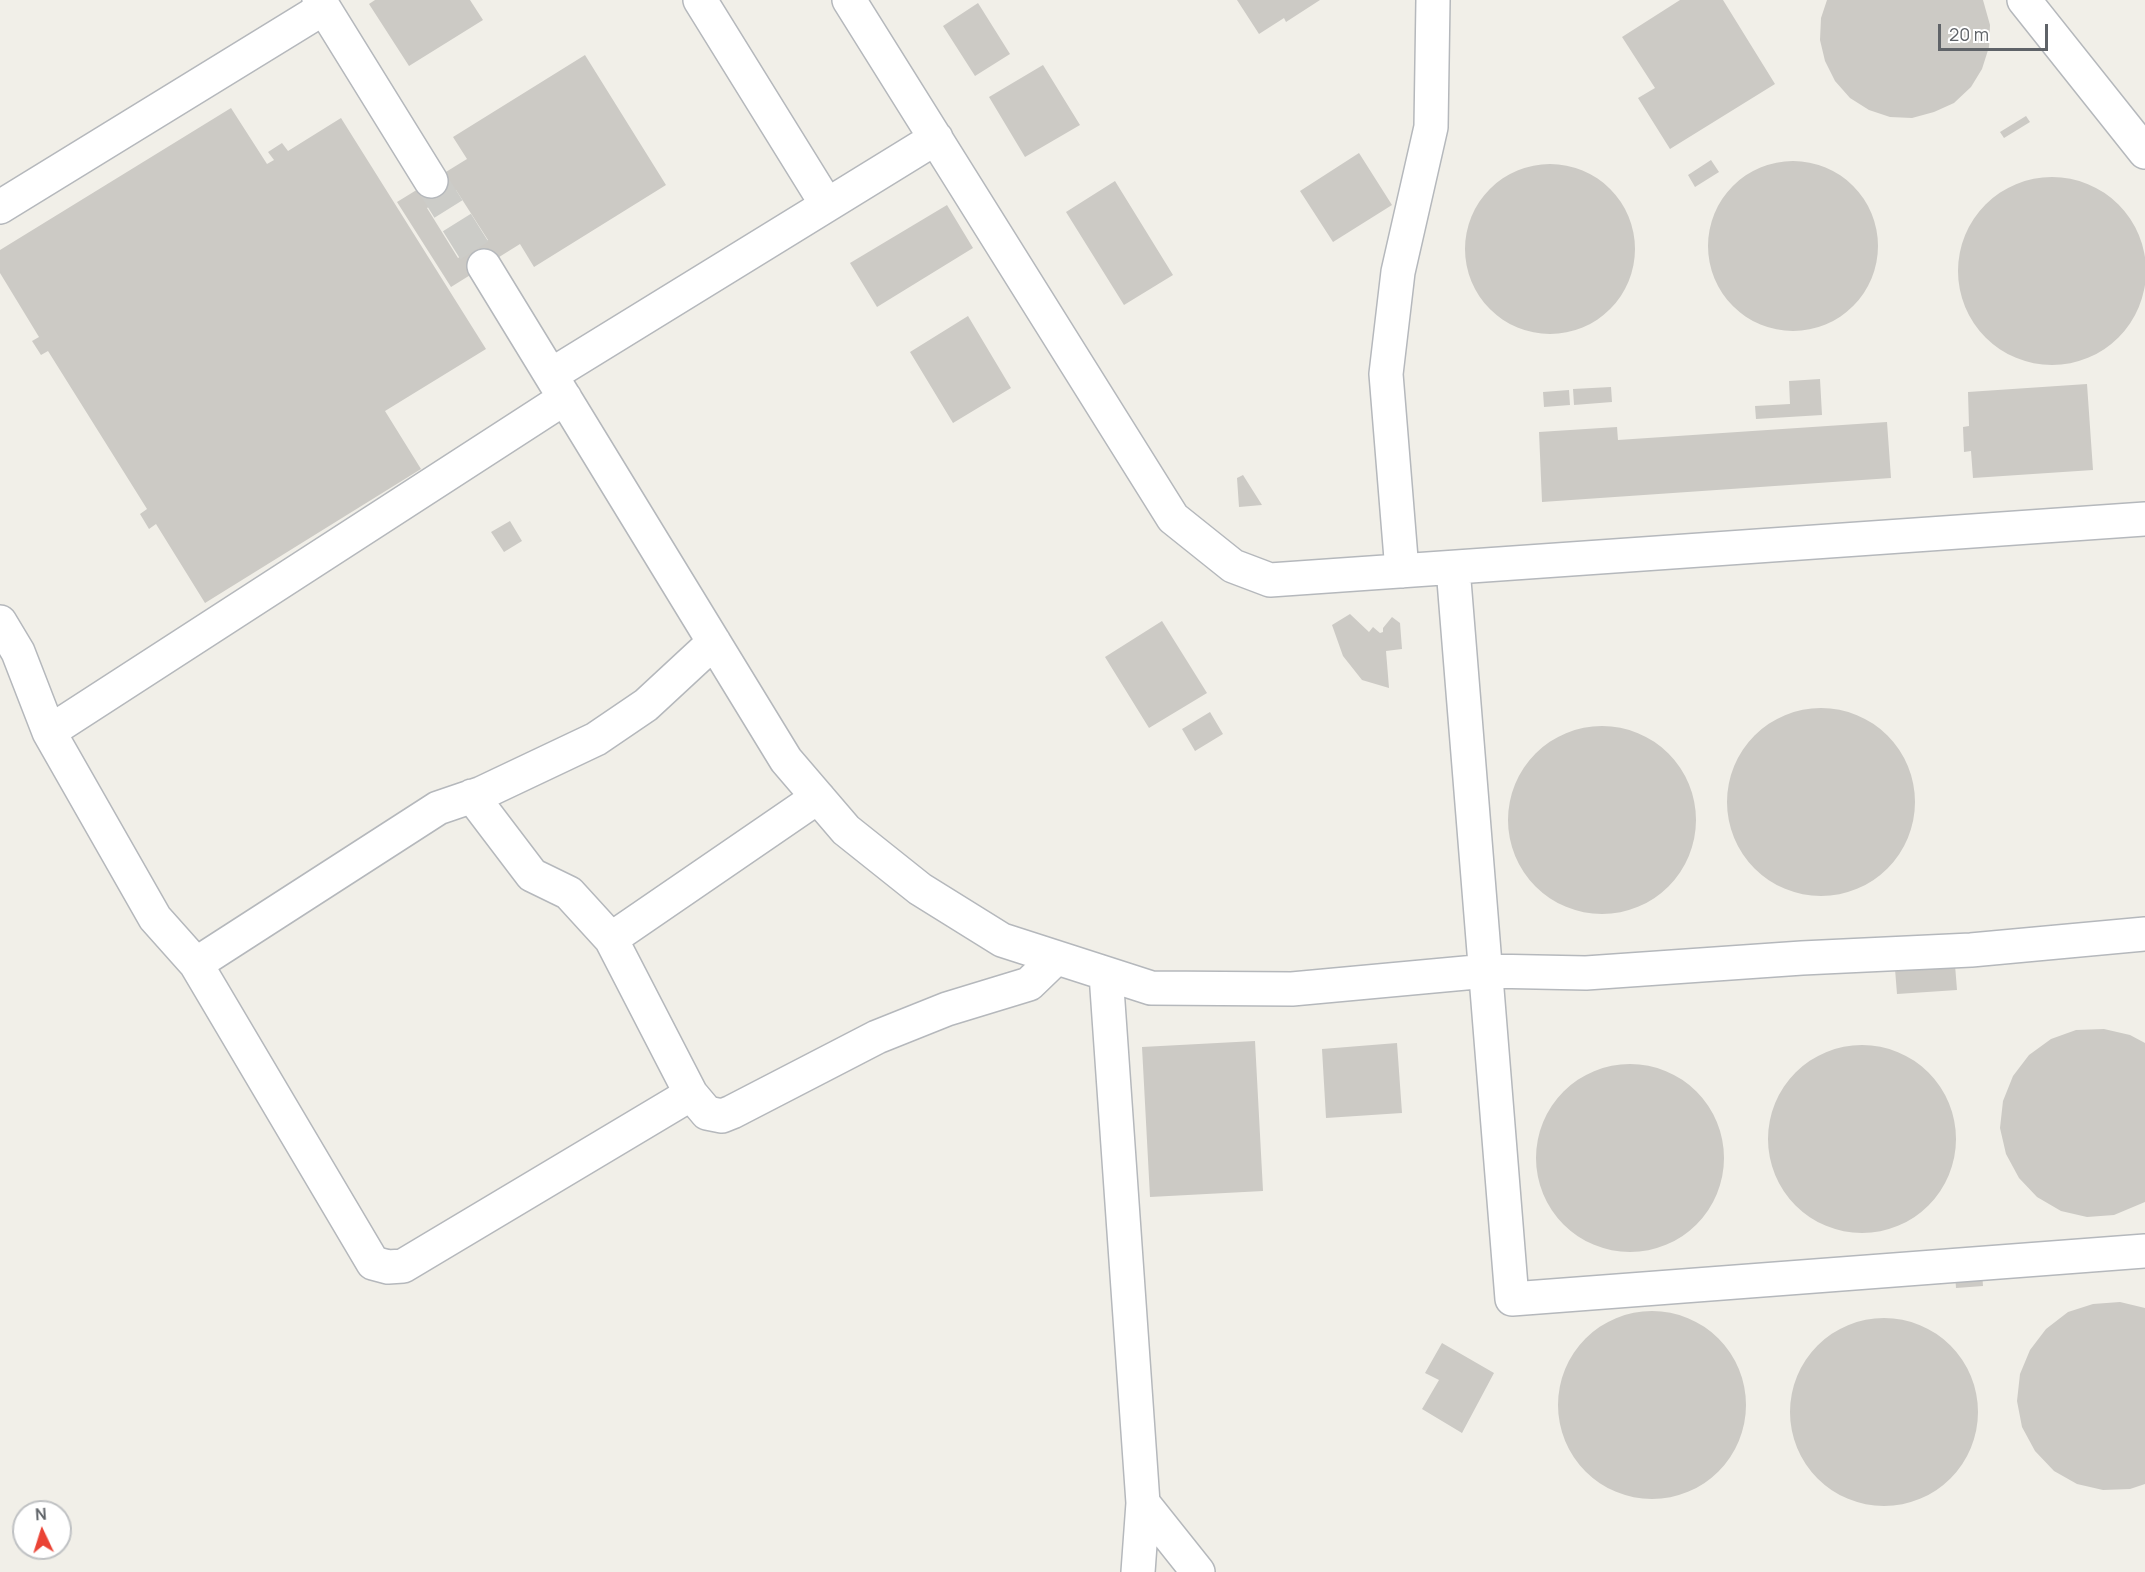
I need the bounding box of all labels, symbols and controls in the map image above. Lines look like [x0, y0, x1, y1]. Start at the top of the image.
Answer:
scale bar [1941, 12, 2050, 50]
text: 20 m [1949, 22, 1989, 46]
north arrow [12, 1500, 72, 1560]
text: N [34, 1503, 47, 1525]

